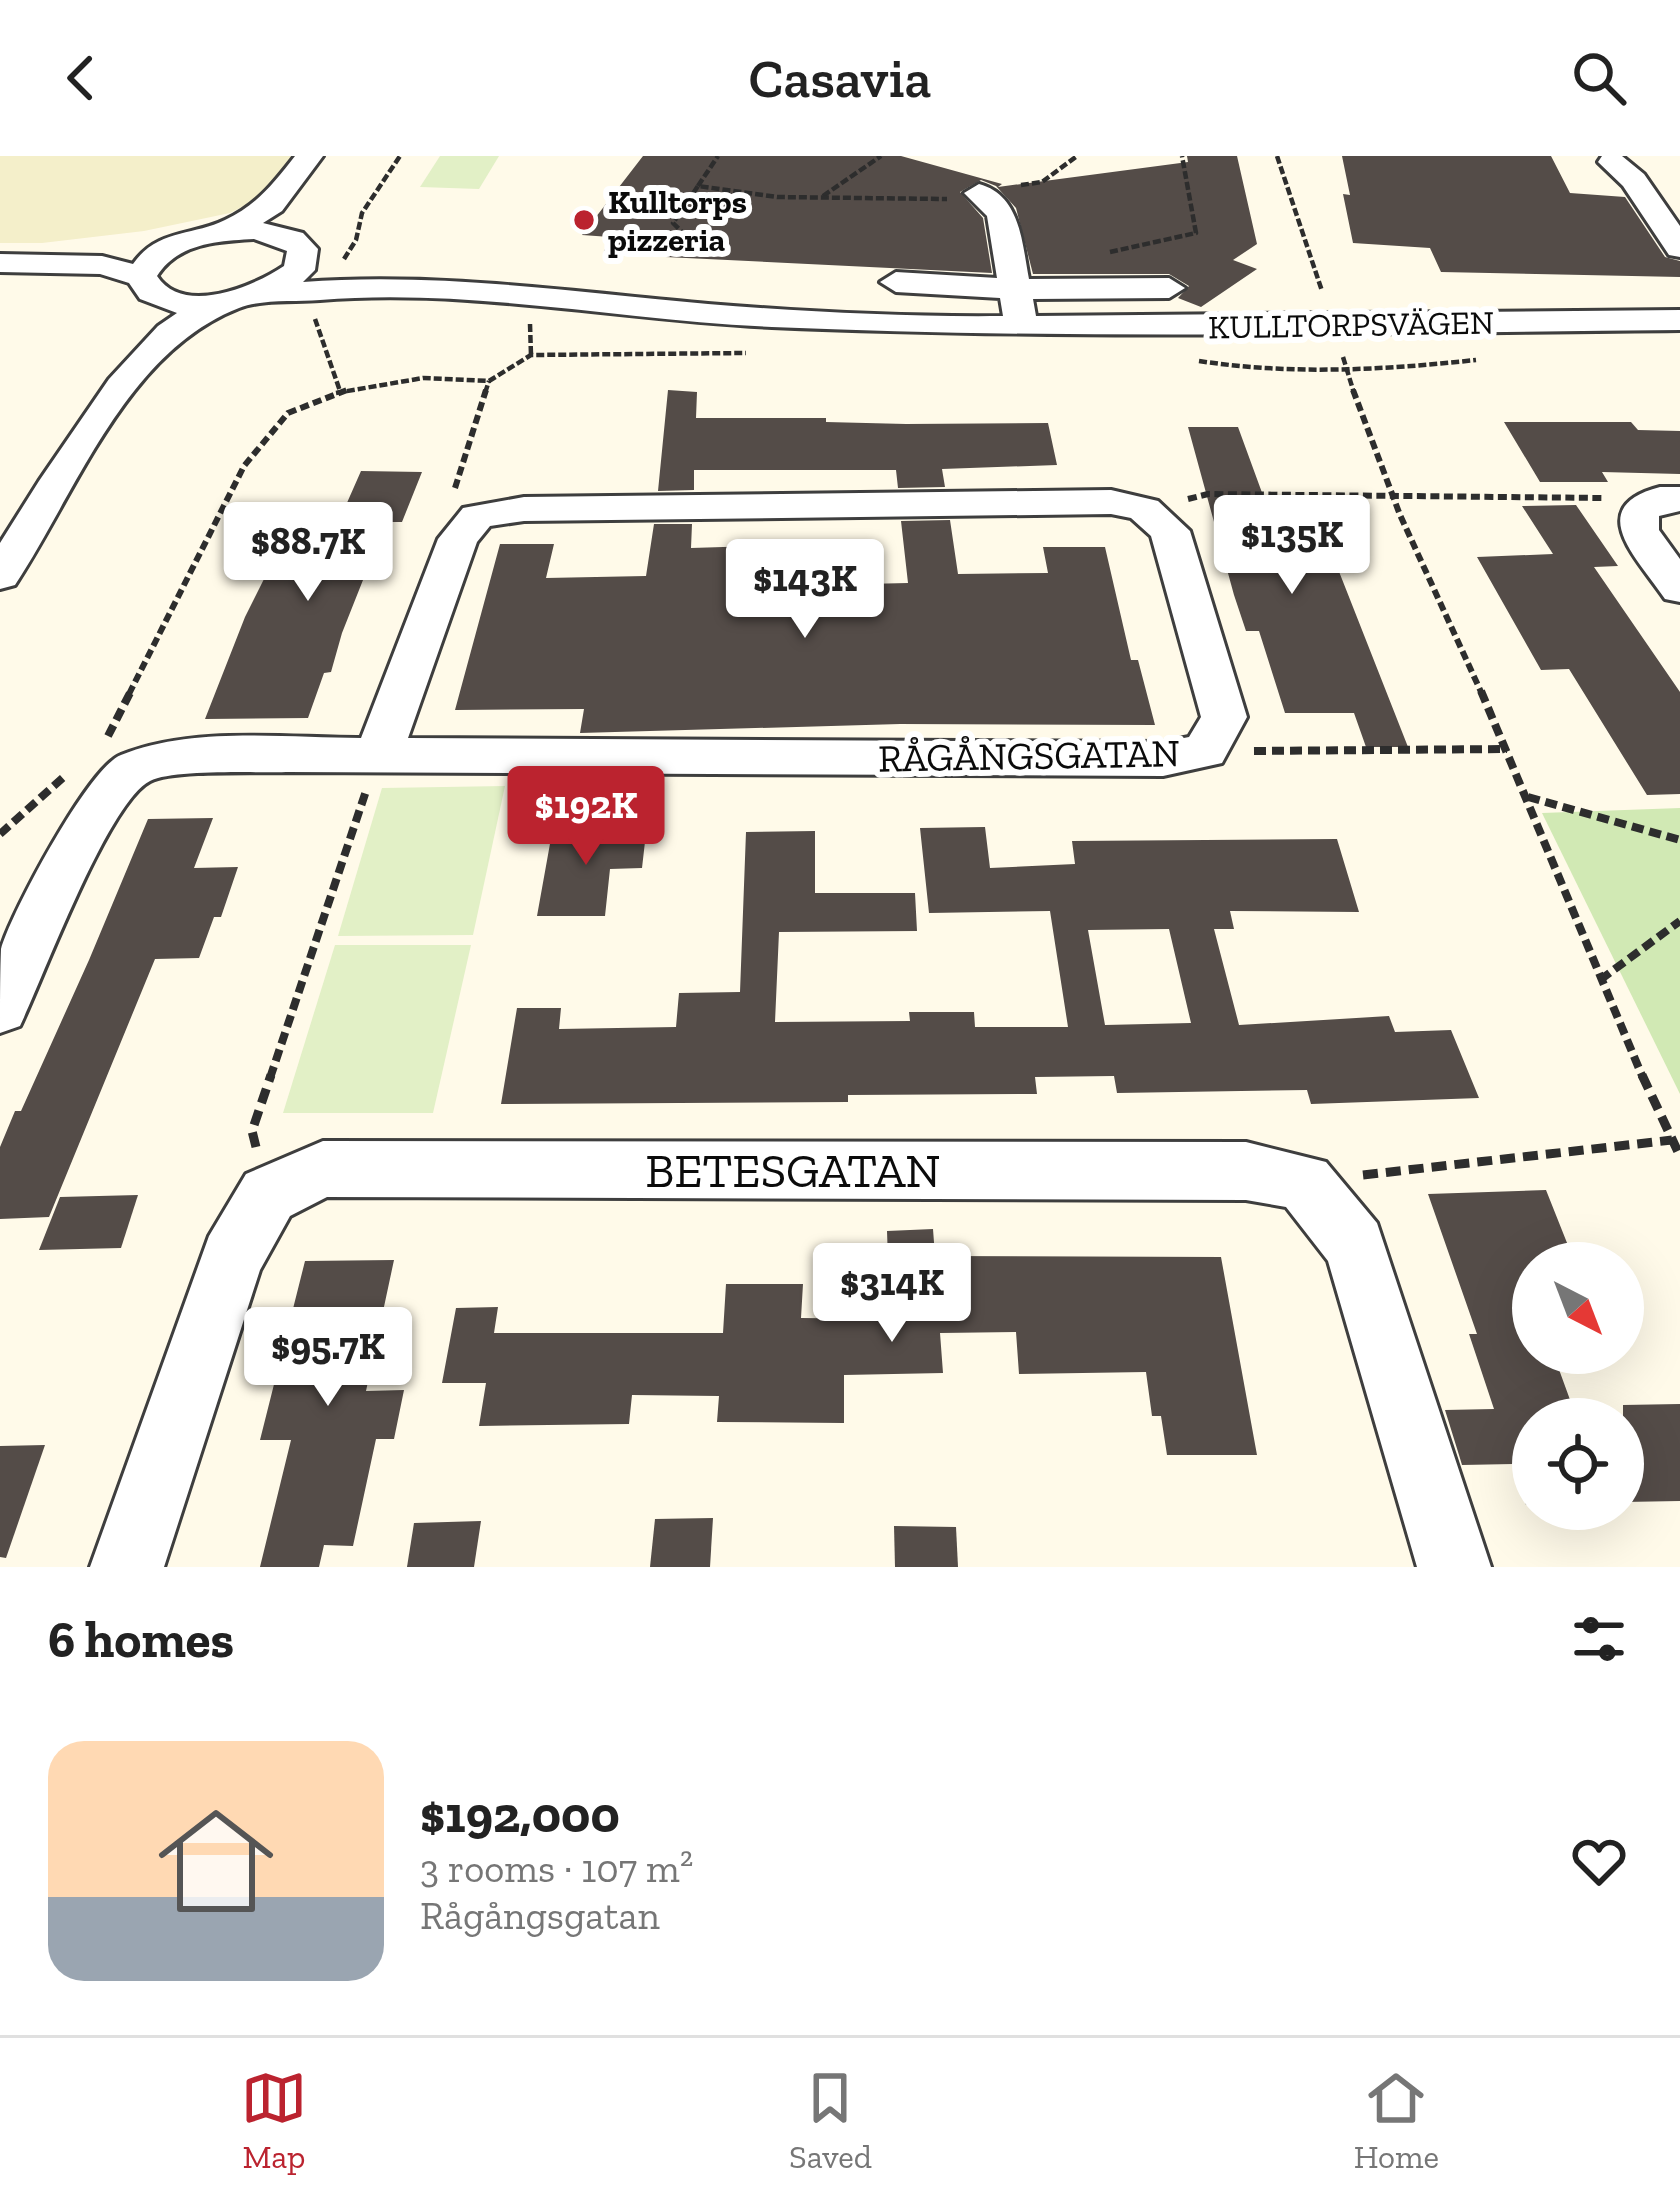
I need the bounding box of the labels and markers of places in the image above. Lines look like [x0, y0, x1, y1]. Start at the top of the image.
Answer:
place label: Kulltorps pizzeria [608, 182, 747, 259]
marker: Kulltorps pizzeria [571, 207, 597, 233]
pin: $135K [1208, 495, 1376, 597]
pin: $88.7K [210, 502, 406, 604]
pin: $143K [721, 539, 889, 641]
pin: $192K [502, 766, 670, 868]
pin: $314K [808, 1243, 976, 1345]
pin: $95.7K [230, 1307, 426, 1409]

